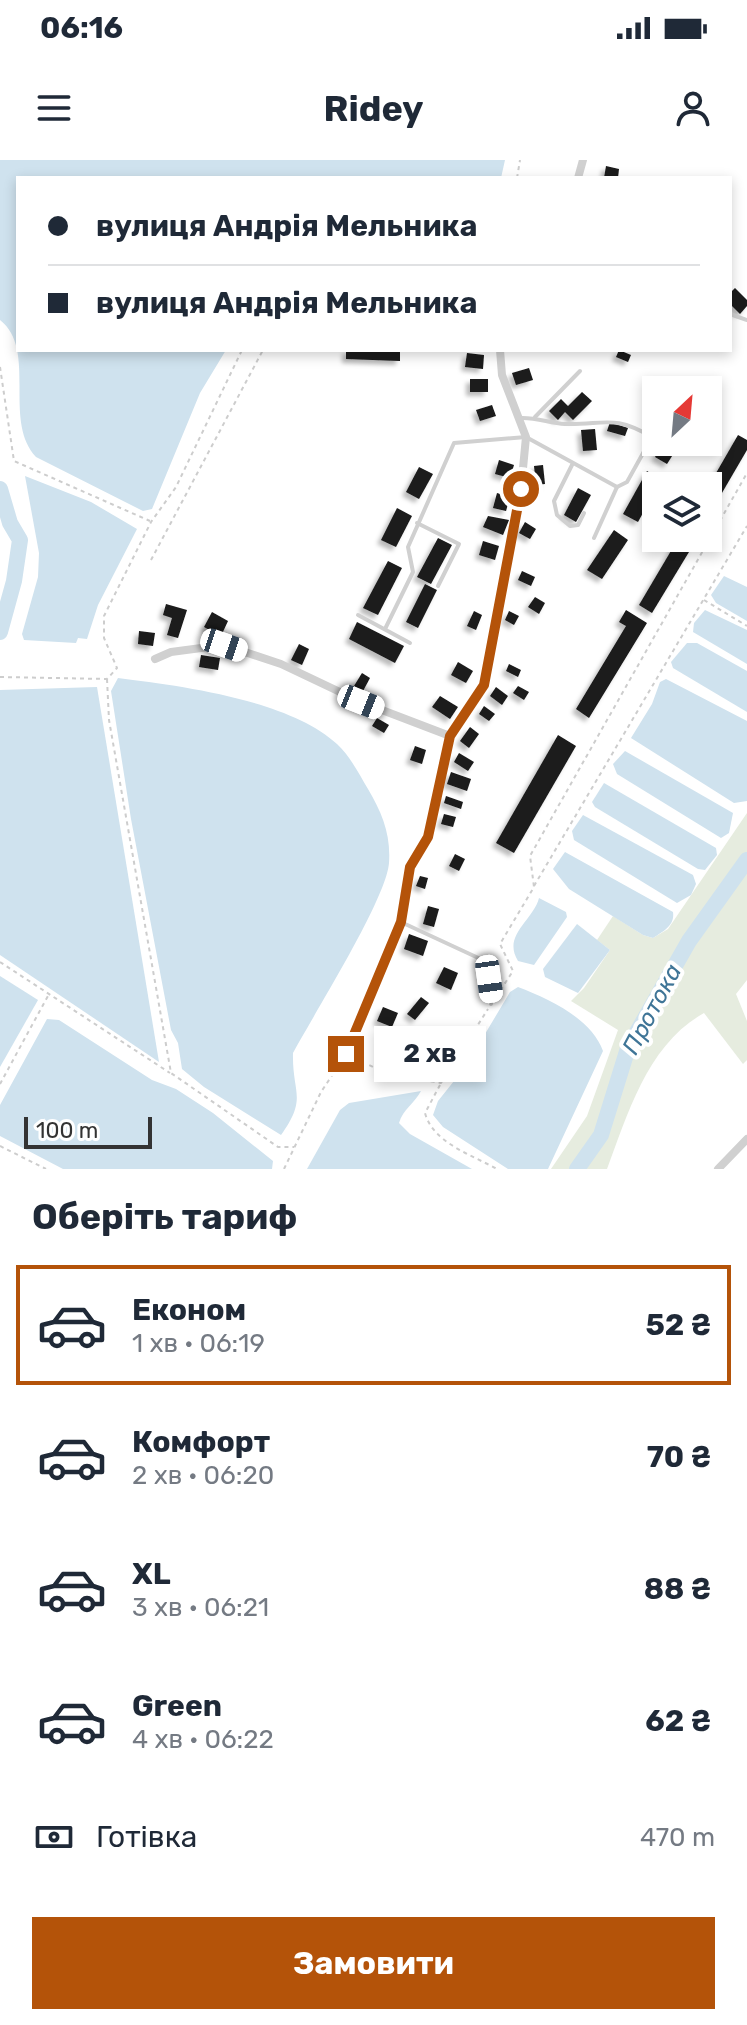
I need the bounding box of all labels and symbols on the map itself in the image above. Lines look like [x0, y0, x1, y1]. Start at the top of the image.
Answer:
north arrow [642, 376, 722, 456]
route start [503, 471, 539, 507]
car [197, 626, 251, 664]
car [334, 682, 388, 722]
car [474, 954, 504, 1004]
water label: Протока [617, 959, 687, 1059]
callout: 2 хв [374, 1026, 486, 1082]
route end [328, 1036, 364, 1072]
scale bar [24, 1113, 152, 1149]

